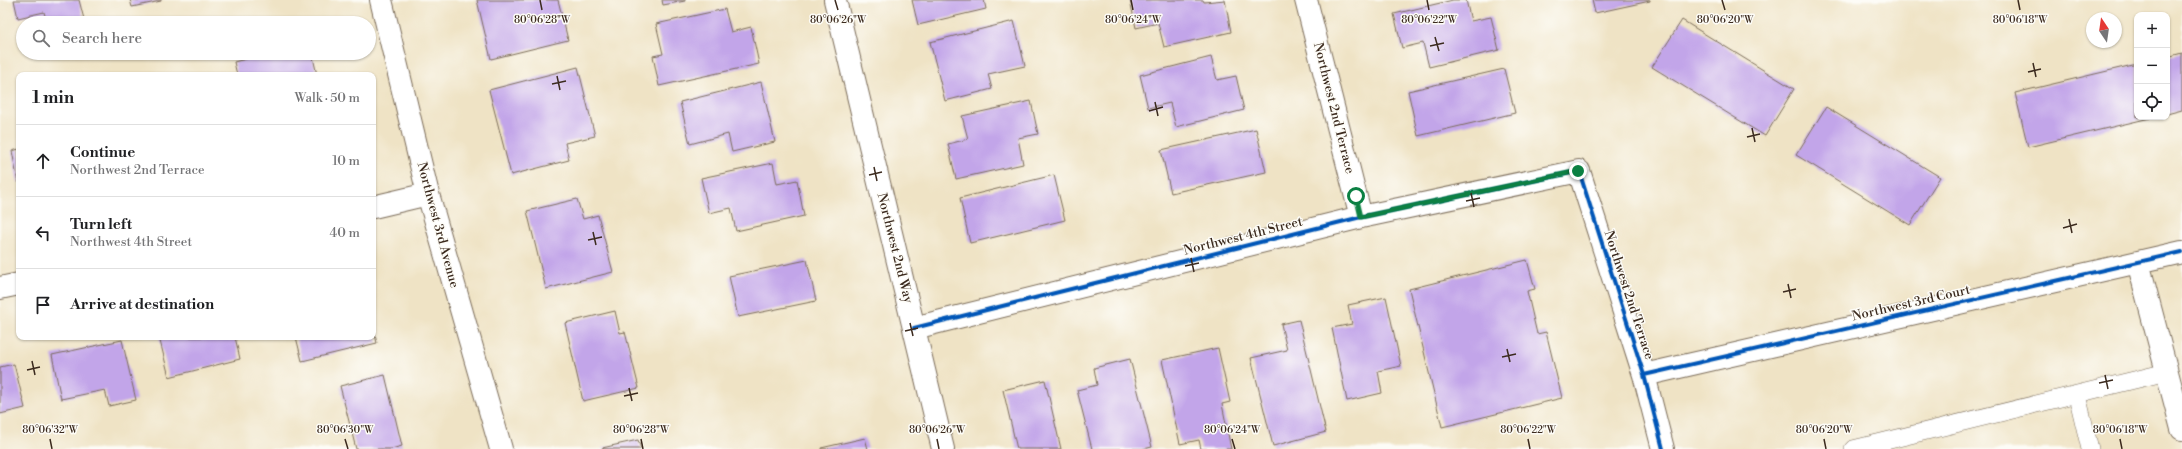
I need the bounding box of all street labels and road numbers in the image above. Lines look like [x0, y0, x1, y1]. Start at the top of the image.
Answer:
street label: Northwest 2nd Terrace [1310, 41, 1358, 176]
street label: Northwest 3rd Avenue [414, 160, 463, 290]
street label: Northwest 2nd Way [874, 191, 917, 305]
street label: Northwest 4th Street [1182, 213, 1305, 259]
street label: Northwest 2nd Terrace [1601, 228, 1658, 362]
street label: Northwest 3rd Court [1850, 282, 1972, 324]

